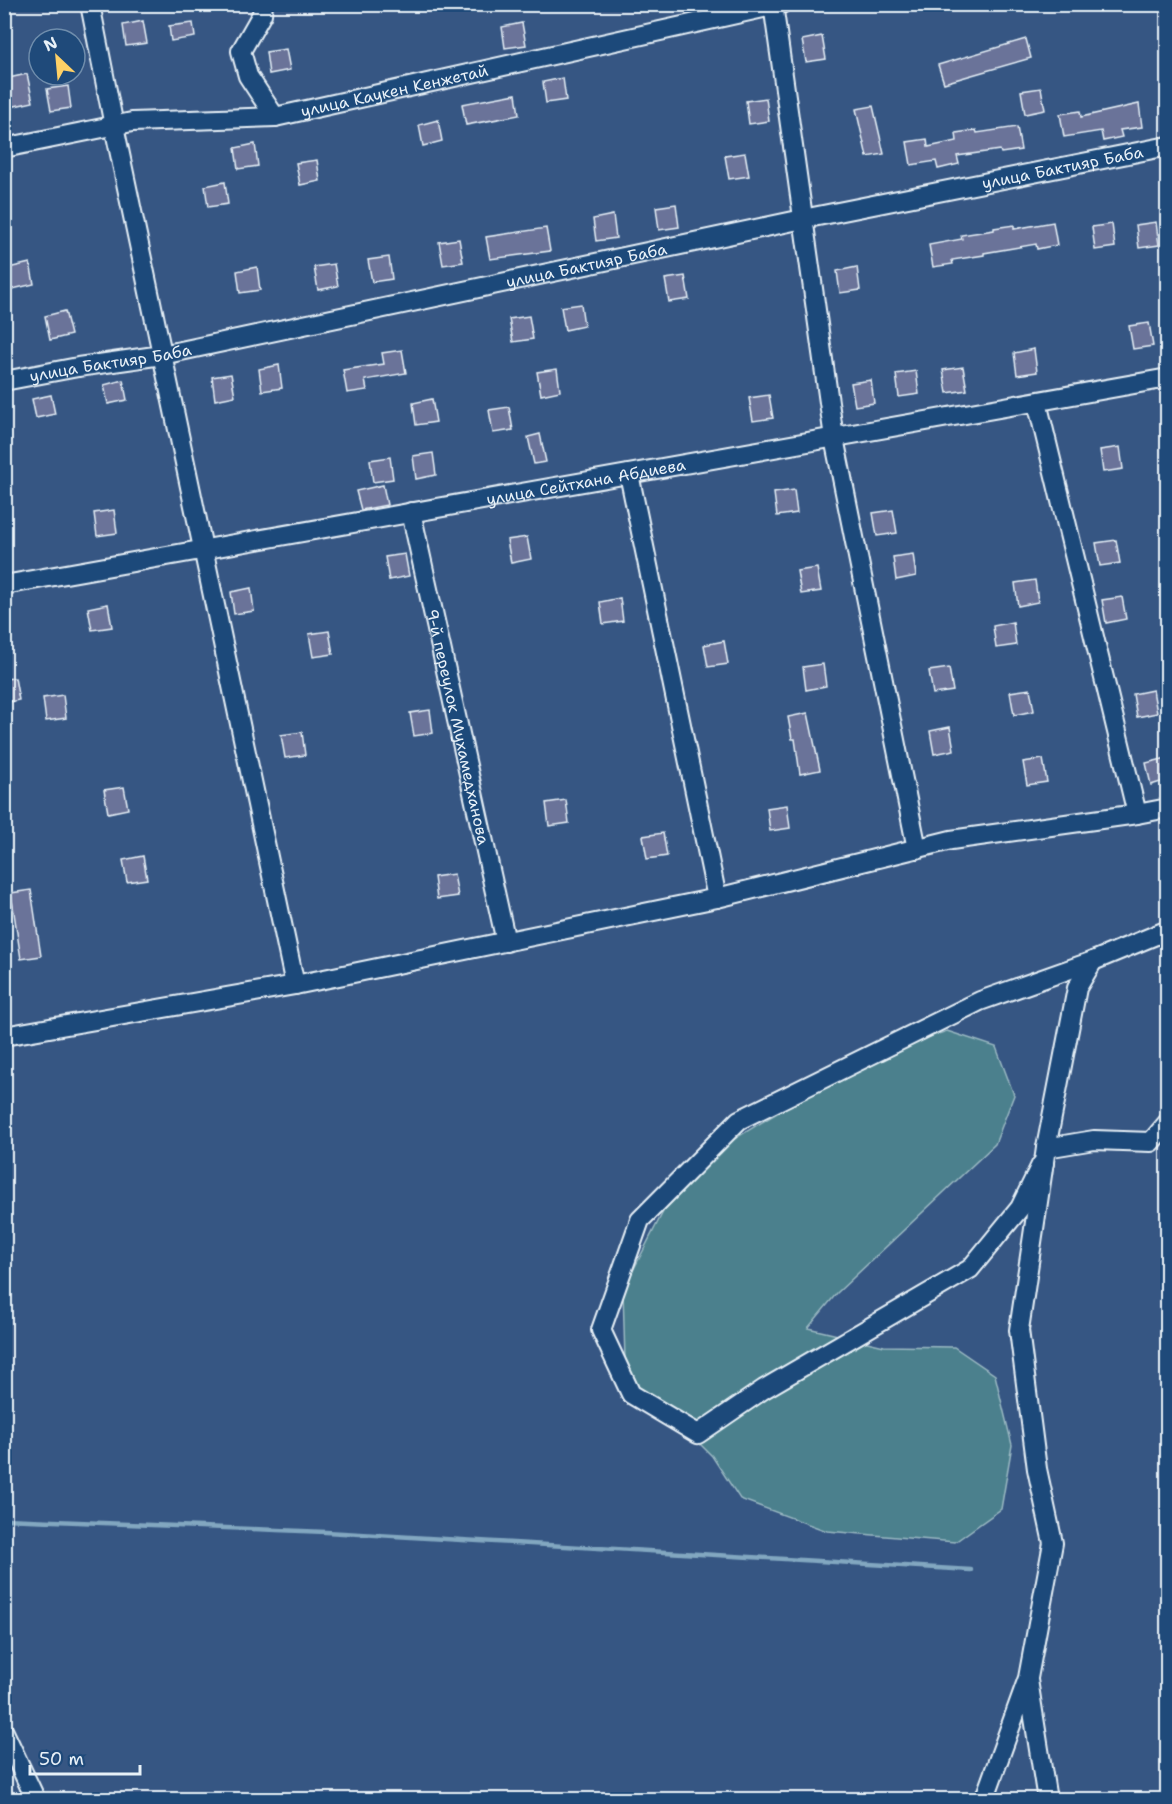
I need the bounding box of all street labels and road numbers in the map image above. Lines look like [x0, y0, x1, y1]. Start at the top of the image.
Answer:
street label: улица Каукен Кенжетай [299, 59, 490, 121]
street label: улица Бактияр Баба [980, 141, 1145, 193]
street label: улица Бактияр Баба [504, 238, 669, 292]
street label: улица Бактияр Баба [28, 339, 193, 386]
street label: улица Сейтхана Абдиева [485, 454, 687, 510]
street label: 9-й переулок Мухамедханова [422, 607, 495, 847]

